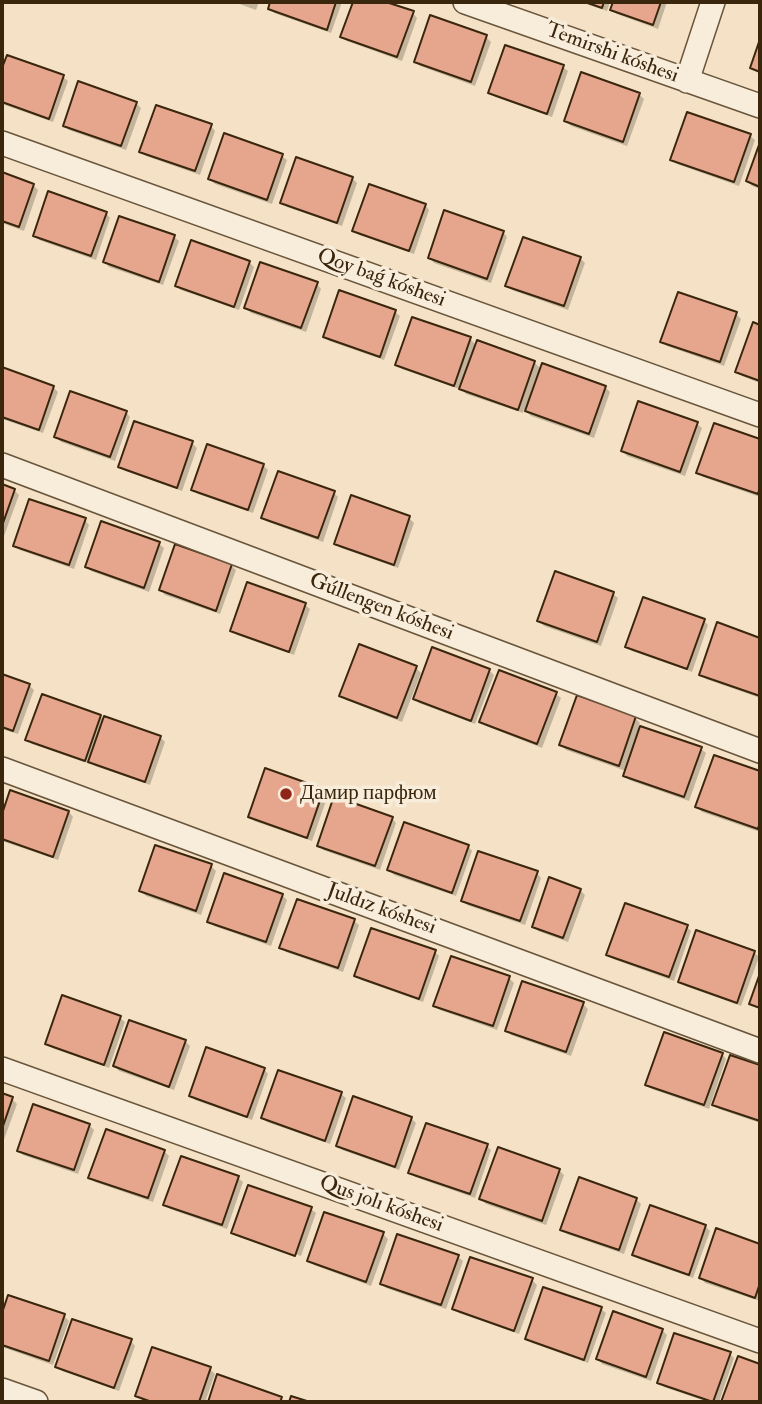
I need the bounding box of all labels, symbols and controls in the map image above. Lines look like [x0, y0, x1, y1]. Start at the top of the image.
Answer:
street label: Temirshi kóshesi [542, 18, 682, 90]
street label: Qoy baǵ kóshesi [313, 244, 449, 314]
street label: Gúllengen kóshesi [305, 569, 457, 647]
place label: Дамир парфюм [300, 781, 436, 807]
marker: Дамир парфюм [278, 786, 294, 802]
street label: Juldız kóshesi [323, 879, 439, 941]
street label: Qus jolı kóshesi [316, 1171, 446, 1239]

